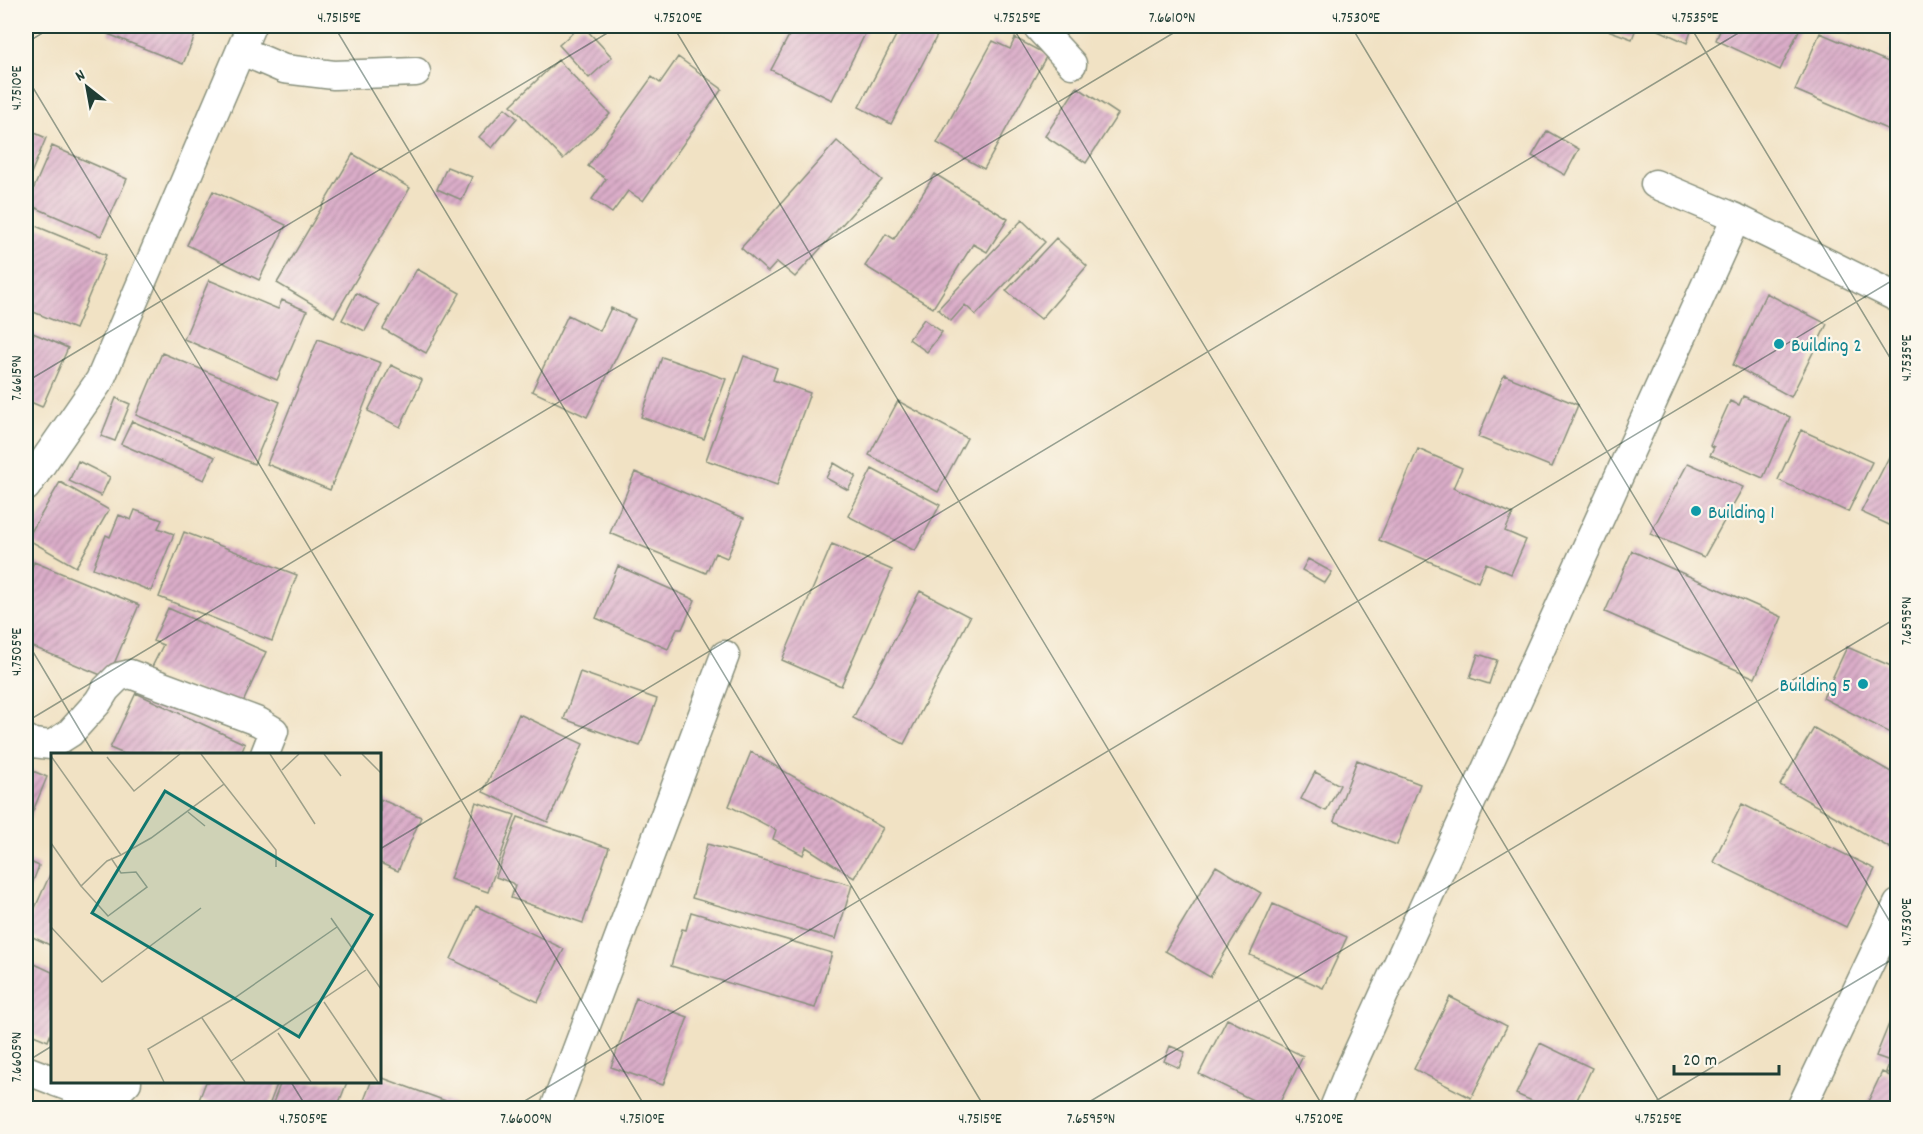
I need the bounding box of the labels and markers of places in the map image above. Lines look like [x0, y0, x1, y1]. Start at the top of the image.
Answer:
place label: Building 2 [1791, 333, 1862, 361]
marker: Building 2 [1772, 337, 1786, 351]
place label: Building 1 [1708, 500, 1775, 528]
marker: Building 1 [1689, 504, 1703, 518]
place label: Building 5 [1780, 673, 1851, 701]
marker: Building 5 [1856, 677, 1870, 691]

